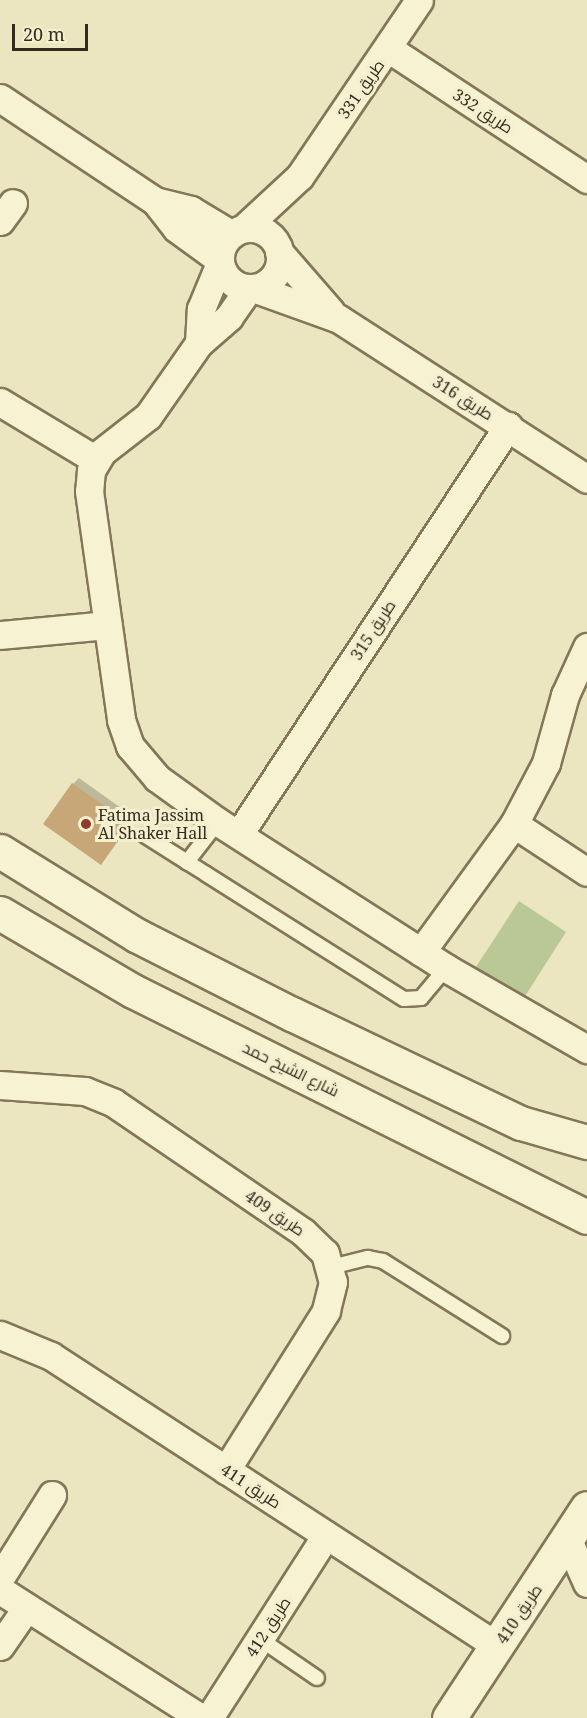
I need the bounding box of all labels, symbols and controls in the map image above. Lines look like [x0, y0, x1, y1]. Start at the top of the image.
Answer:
scale bar [15, 12, 92, 50]
text: 20 m [23, 22, 65, 46]
street label: طريق 331 [334, 56, 388, 122]
street label: طريق 332 [449, 85, 517, 137]
street label: طريق 316 [429, 372, 497, 424]
street label: طريق 315 [347, 596, 399, 664]
place label: Fatima Jassim Al Shaker Hall [98, 805, 207, 843]
marker: Fatima Jassim Al Shaker Hall [79, 817, 93, 831]
street label: شارع الشيخ حمد [240, 1037, 342, 1101]
street label: طريق 409 [242, 1186, 308, 1240]
street label: طريق 411 [217, 1460, 285, 1512]
street label: طريق 410 [492, 1581, 546, 1647]
street label: طريق 412 [242, 1593, 294, 1661]

